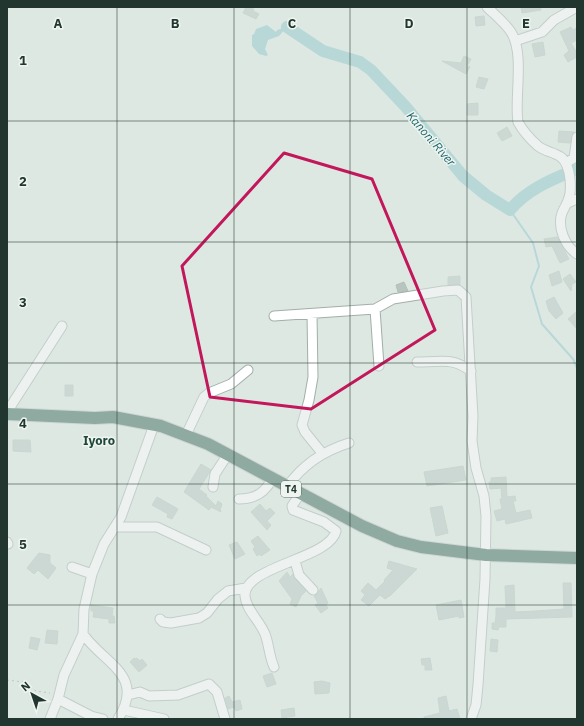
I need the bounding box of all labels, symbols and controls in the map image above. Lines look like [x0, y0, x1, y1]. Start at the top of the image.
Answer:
text: A [54, 15, 63, 32]
text: B [171, 15, 180, 32]
text: C [288, 15, 297, 32]
text: D [404, 15, 414, 32]
text: E [522, 15, 530, 32]
text: 1 [19, 52, 27, 69]
water label: Kanoni River [404, 108, 459, 169]
text: 2 [19, 173, 27, 190]
text: 3 [19, 294, 27, 311]
text: 4 [19, 415, 27, 432]
district label: Iyoro [83, 432, 115, 449]
road number: T4 [281, 481, 301, 497]
text: 5 [19, 536, 27, 553]
north arrow [12, 674, 52, 714]
text: N [18, 678, 33, 694]

